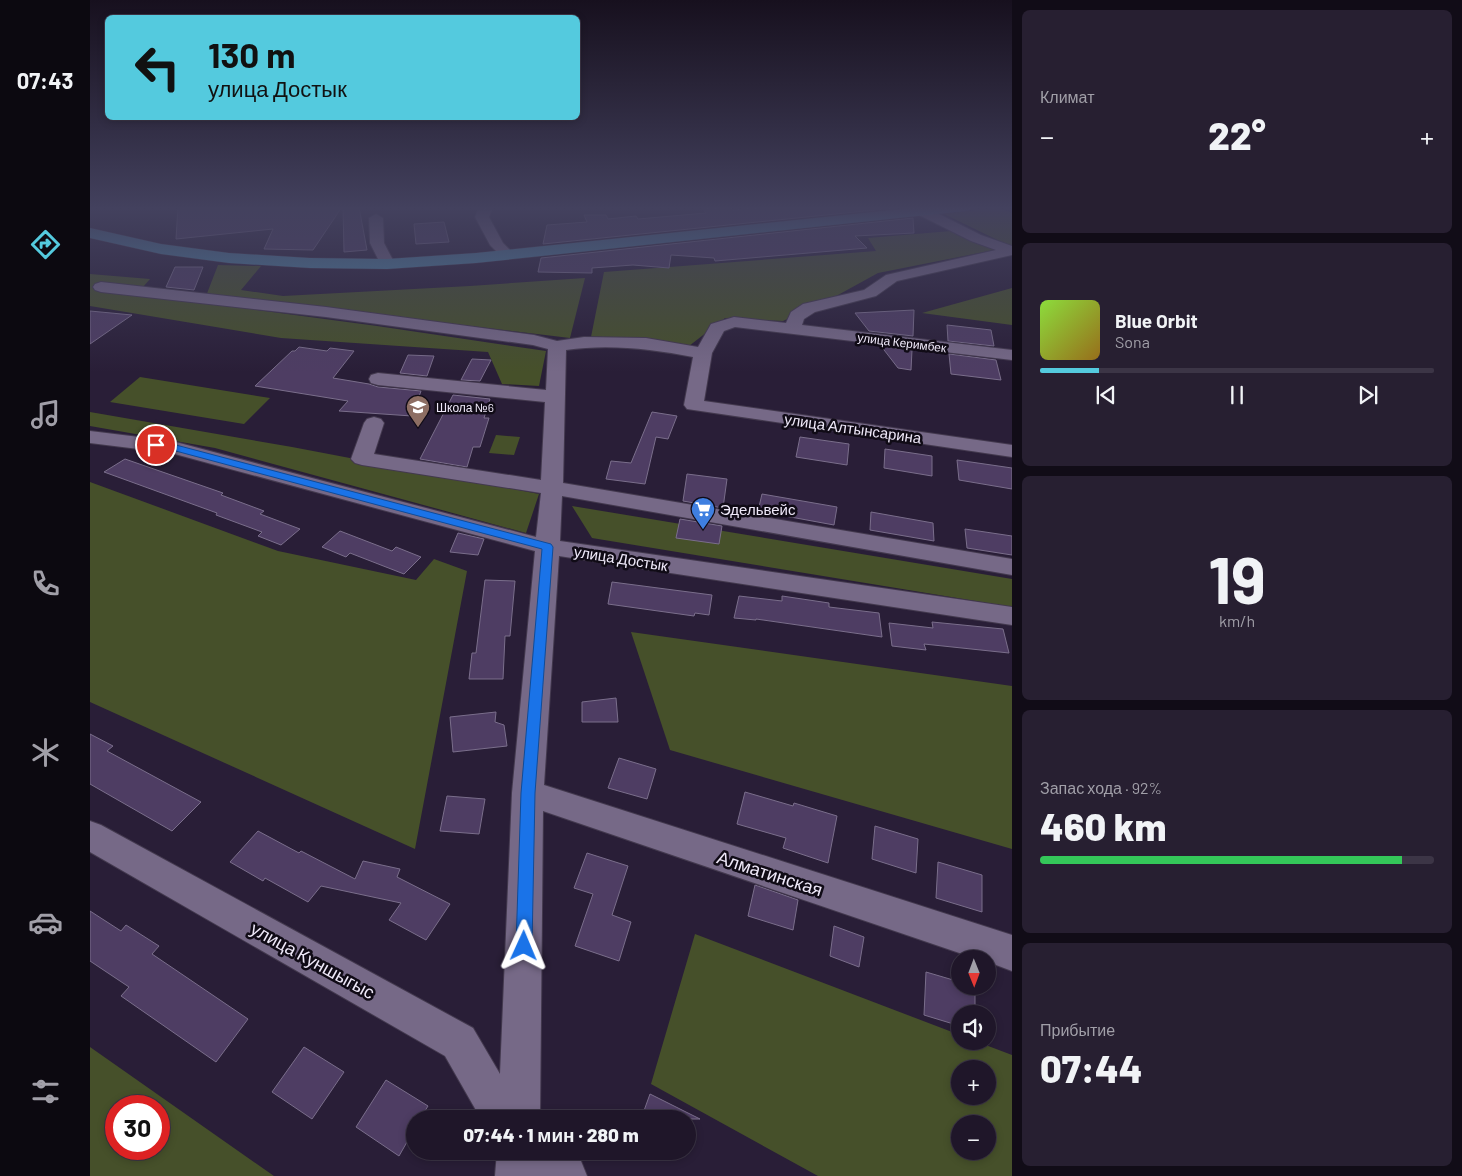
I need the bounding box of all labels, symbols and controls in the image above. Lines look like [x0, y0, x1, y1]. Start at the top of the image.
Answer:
text: 130 m [208, 33, 295, 75]
icon: left [125, 35, 190, 100]
text: 07:43 [17, 67, 73, 93]
text: улица Достык [208, 75, 347, 101]
text: Климат [1040, 87, 1094, 106]
text: 22° [1208, 112, 1266, 158]
text: − [1040, 119, 1054, 153]
text: + [1420, 119, 1434, 153]
icon: directions [28, 227, 63, 262]
text: Blue Orbit [1115, 309, 1198, 332]
street label: улица Керимбек [857, 330, 948, 355]
text: Sona [1115, 332, 1150, 351]
icon: previous [1092, 381, 1120, 409]
icon: pause [1223, 381, 1251, 409]
icon: next [1354, 381, 1382, 409]
school or university icon: Школа №6 [405, 394, 431, 428]
icon: music [28, 397, 63, 432]
place label: Школа №6 [436, 400, 494, 414]
street label: улица Алтынсарина [783, 409, 923, 447]
pin [135, 424, 177, 466]
icon: arrive [142, 431, 170, 459]
supermarket icon: Эдельвейс [690, 496, 716, 530]
place label: Эдельвейс [720, 500, 796, 518]
text: 19 [1208, 539, 1266, 617]
street label: улица Достык [573, 542, 670, 574]
icon: phone [28, 566, 63, 601]
text: km/h [1219, 611, 1255, 630]
icon: climate [28, 735, 63, 770]
text: Запас хода · 92% [1040, 778, 1162, 797]
text: 460 km [1040, 803, 1166, 849]
street label: Алматинская [714, 846, 826, 900]
icon: car [28, 905, 63, 940]
street label: улица Куншыгыс [247, 917, 379, 1003]
position arrow [497, 919, 549, 971]
north arrow [951, 950, 996, 995]
map controls [951, 950, 996, 1160]
button: sound [951, 1005, 996, 1050]
text: Прибытие [1040, 1020, 1115, 1039]
text: 07:44 [1040, 1045, 1142, 1091]
button: + [951, 1060, 996, 1105]
icon: filters [28, 1074, 63, 1109]
speed limit sign: 30 [105, 1095, 170, 1160]
button: − [951, 1115, 996, 1160]
text: 07:44 · 1 мин · 280 m [463, 1123, 639, 1146]

